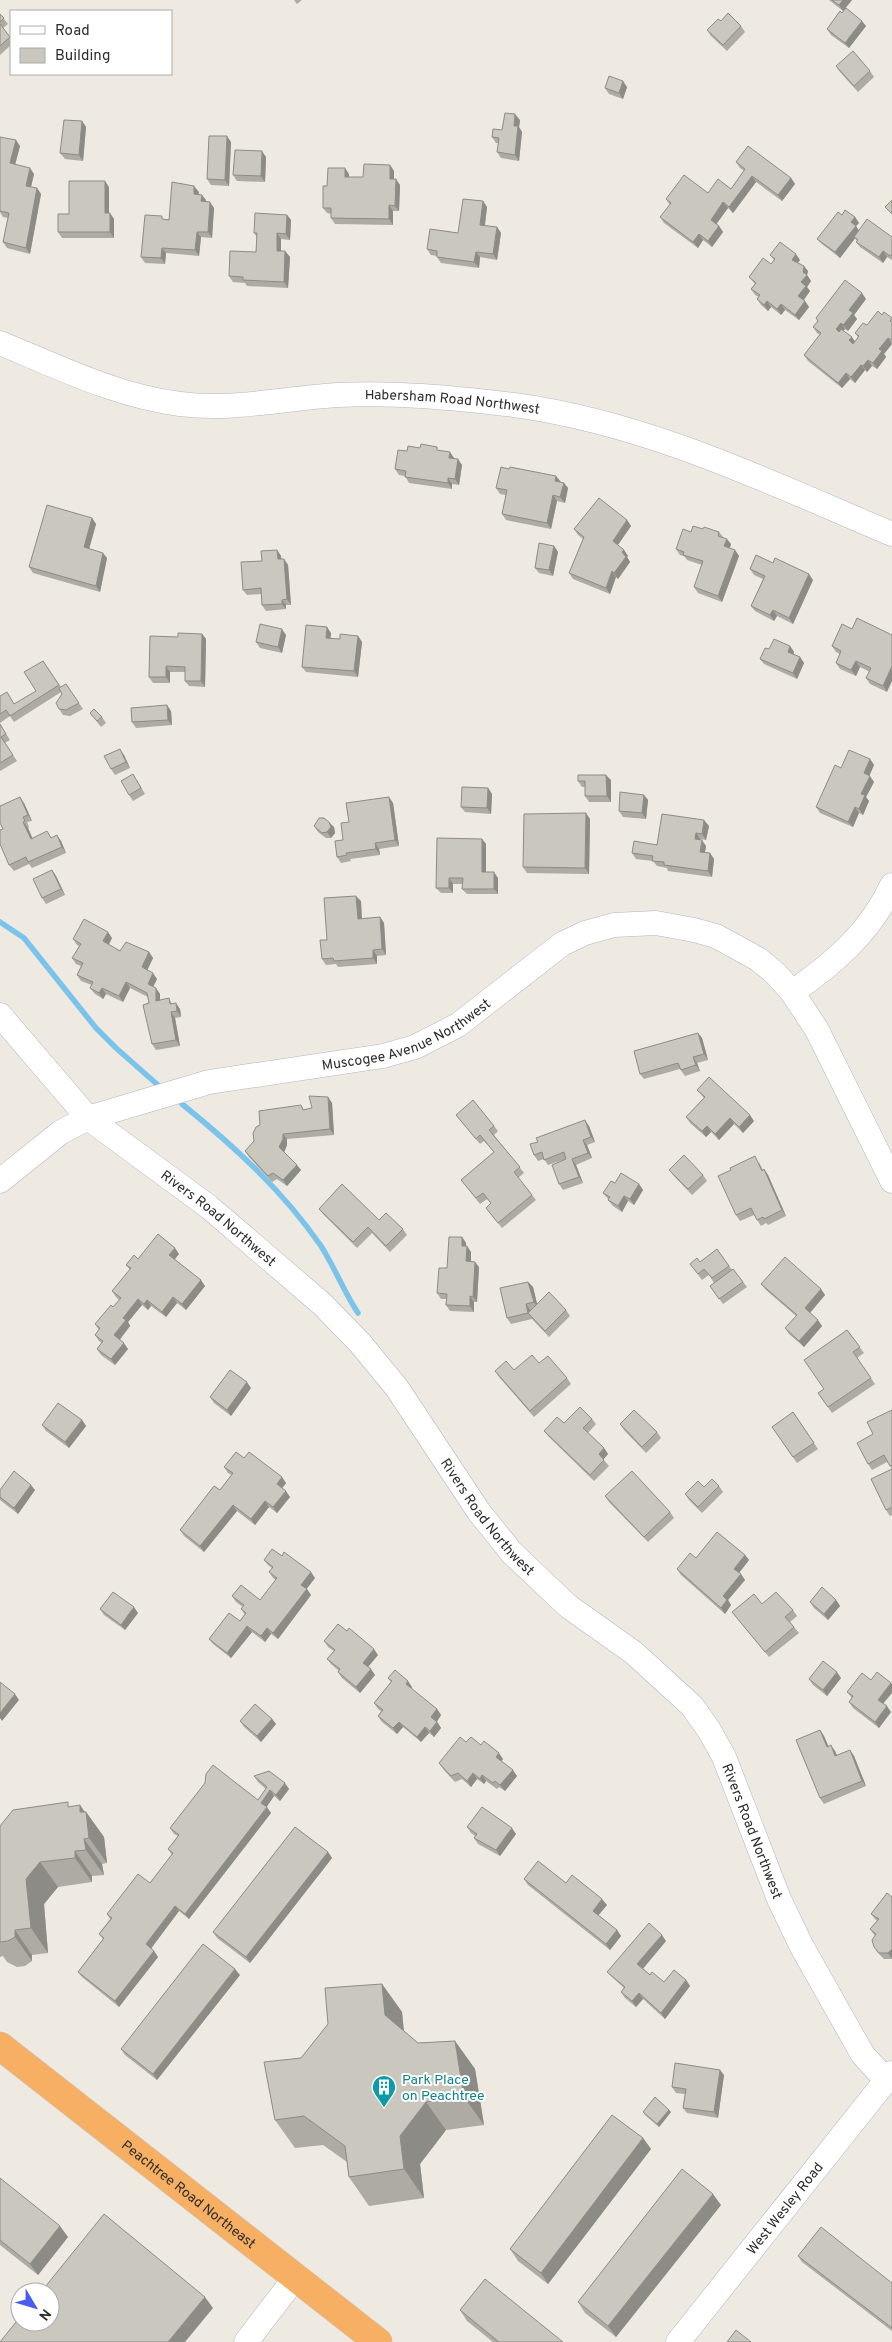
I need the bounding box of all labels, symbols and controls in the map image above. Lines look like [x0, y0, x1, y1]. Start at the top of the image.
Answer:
legend [10, 10, 172, 75]
text: Road [55, 22, 90, 41]
text: Building [55, 47, 110, 66]
street label: Habersham Road Northwest [365, 387, 541, 419]
street label: Muscogee Avenue Northwest [321, 996, 495, 1075]
street label: Rivers Road Northwest [157, 1167, 279, 1271]
street label: Rivers Road Northwest [436, 1456, 537, 1580]
street label: Rivers Road Northwest [717, 1761, 785, 1902]
place label: Park Place on Peachtree [402, 2072, 485, 2105]
building icon: Park Place on Peachtree [371, 2074, 397, 2108]
street label: Peachtree Road Northeast [117, 2137, 259, 2253]
street label: West Wesley Road [744, 2160, 828, 2259]
north arrow [10, 2282, 60, 2332]
text: N [34, 2305, 54, 2323]

